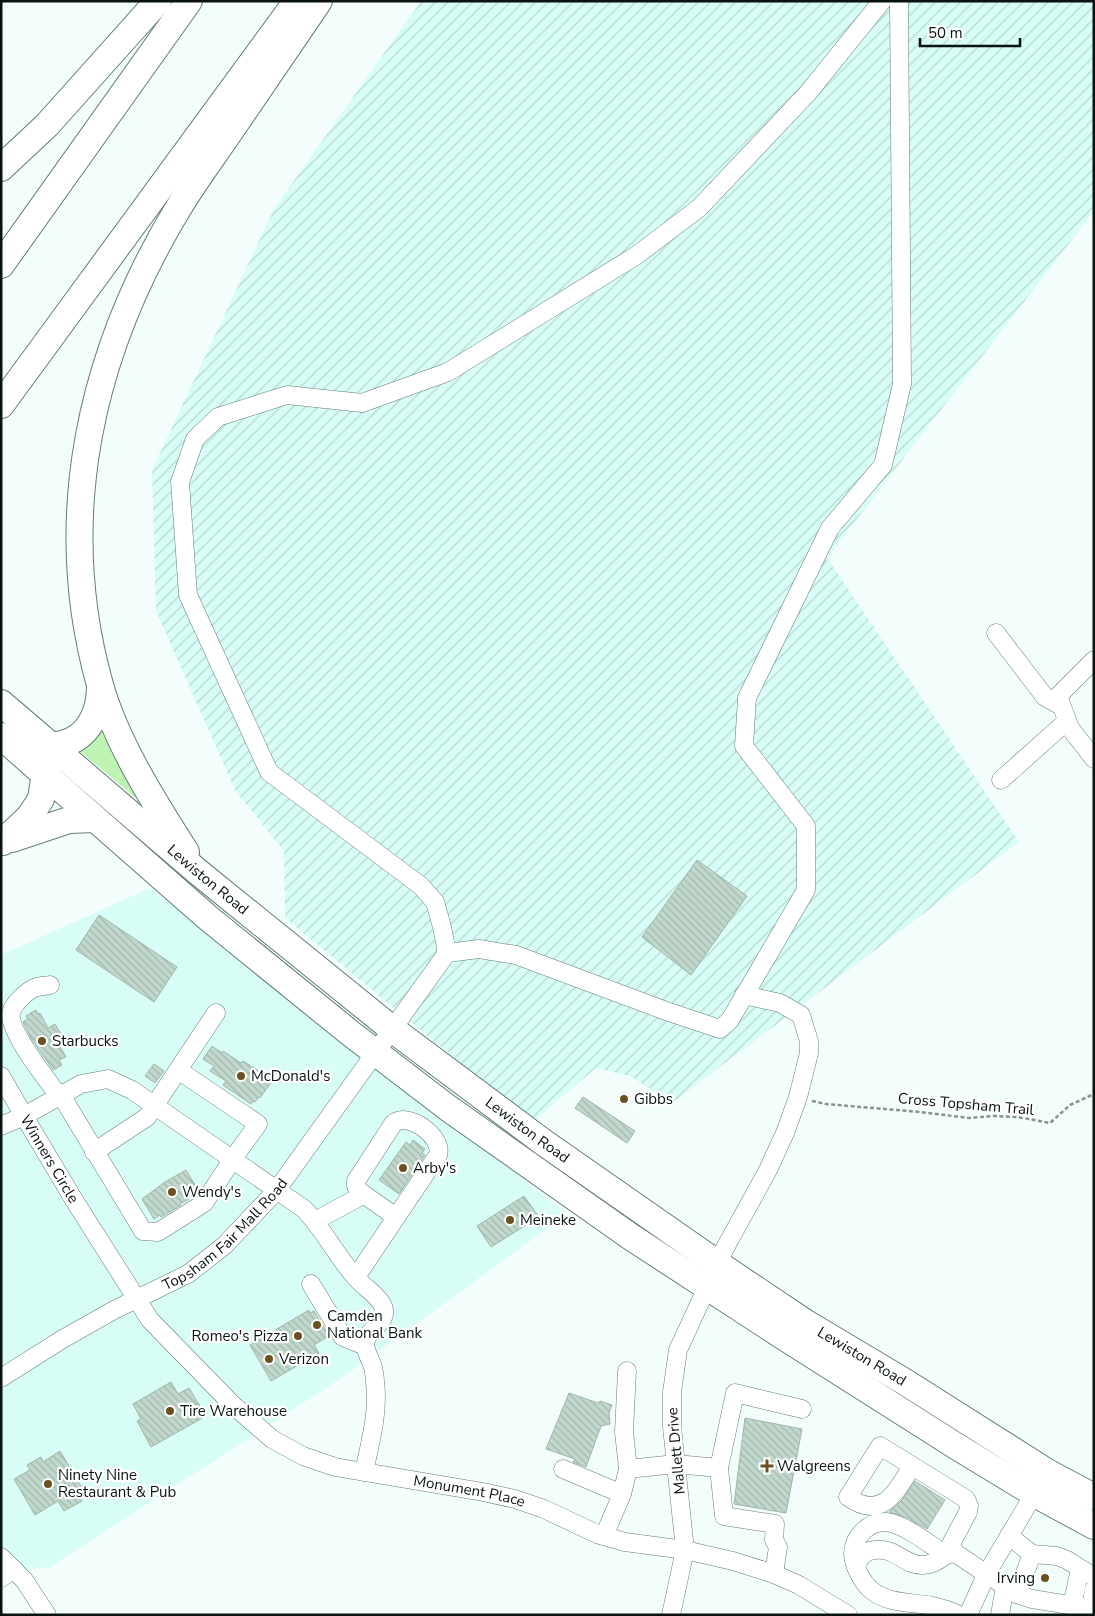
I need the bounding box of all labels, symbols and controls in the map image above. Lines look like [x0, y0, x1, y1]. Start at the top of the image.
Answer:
scale bar [920, 15, 1020, 47]
text: 50 m [928, 23, 963, 43]
street label: Lewiston Road [163, 840, 253, 919]
place label: Starbucks [52, 1031, 118, 1051]
marker: Starbucks [36, 1035, 48, 1047]
place label: McDonald's [251, 1066, 330, 1086]
marker: McDonald's [235, 1070, 247, 1082]
street label: Cross Topsham Trail [897, 1088, 1035, 1120]
place label: Gibbs [634, 1089, 673, 1109]
street label: Lewiston Road [481, 1092, 574, 1168]
marker: Gibbs [618, 1093, 630, 1105]
street label: Winners Circle [15, 1111, 84, 1207]
place label: Arby's [413, 1158, 456, 1178]
marker: Arby's [397, 1162, 409, 1174]
street label: Topsham Fair Mall Road [159, 1174, 292, 1295]
place label: Wendy's [182, 1182, 241, 1202]
marker: Wendy's [166, 1186, 178, 1198]
place label: Meineke [520, 1210, 576, 1230]
marker: Meineke [504, 1214, 516, 1226]
place label: Camden National Bank [327, 1306, 422, 1343]
marker: Camden National Bank [311, 1319, 323, 1331]
street label: Lewiston Road [814, 1322, 910, 1390]
place label: Romeo's Pizza [192, 1326, 288, 1346]
marker: Romeo's Pizza [292, 1330, 304, 1342]
place label: Verizon [278, 1349, 329, 1369]
marker: Verizon [263, 1353, 275, 1365]
place label: Tire Warehouse [180, 1401, 287, 1421]
marker: Tire Warehouse [164, 1405, 176, 1417]
street label: Mallett Drive [662, 1407, 690, 1495]
place label: Walgreens [777, 1456, 851, 1476]
marker: Walgreens [761, 1460, 773, 1472]
place label: Ninety Nine Restaurant & Pub [58, 1465, 177, 1502]
street label: Monument Place [412, 1470, 528, 1512]
marker: Ninety Nine Restaurant & Pub [42, 1478, 54, 1490]
place label: Irving [997, 1568, 1035, 1588]
marker: Irving [1039, 1572, 1051, 1584]

